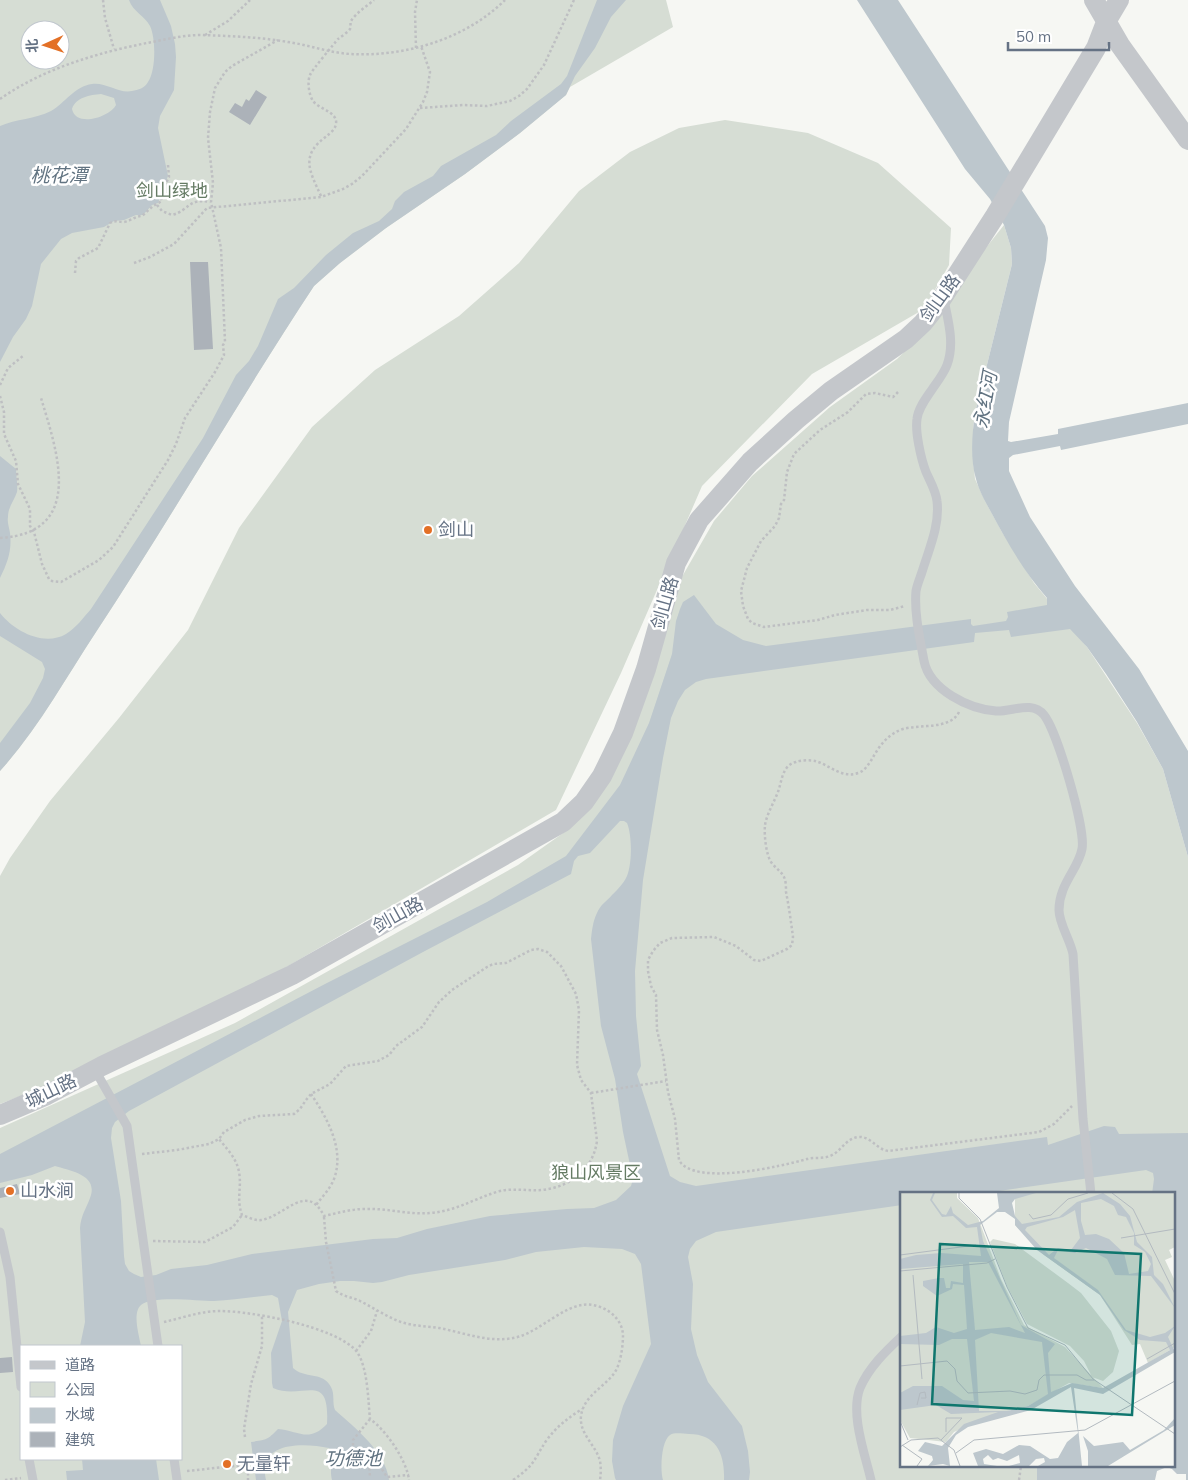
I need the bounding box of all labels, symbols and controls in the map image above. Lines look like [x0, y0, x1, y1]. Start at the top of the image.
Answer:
north arrow [20, 20, 70, 70]
scale bar [1008, 20, 1109, 52]
text: 50 m [1016, 27, 1051, 46]
text: 北 [23, 38, 41, 53]
water label: 桃花潭 [30, 163, 90, 187]
park label: 剑山绿地 [136, 179, 208, 202]
street label: 剑山路 [914, 269, 965, 326]
water label: 永红河 [968, 366, 1002, 430]
place label: 剑山 [438, 518, 474, 541]
marker: 剑山 [422, 524, 434, 536]
street label: 剑山路 [646, 574, 683, 632]
street label: 剑山路 [369, 891, 427, 938]
street label: 城山路 [21, 1068, 80, 1113]
park label: 狼山风景区 [551, 1161, 641, 1184]
place label: 山水涧 [20, 1179, 74, 1202]
marker: 山水涧 [4, 1185, 16, 1197]
inset map [900, 1192, 1176, 1468]
legend [20, 1345, 182, 1460]
text: 道路 [65, 1355, 95, 1374]
text: 公园 [65, 1380, 95, 1399]
text: 水域 [65, 1405, 95, 1424]
text: 建筑 [65, 1430, 95, 1449]
water label: 功德池 [324, 1446, 383, 1470]
place label: 无量轩 [237, 1452, 291, 1475]
marker: 无量轩 [221, 1458, 233, 1470]

